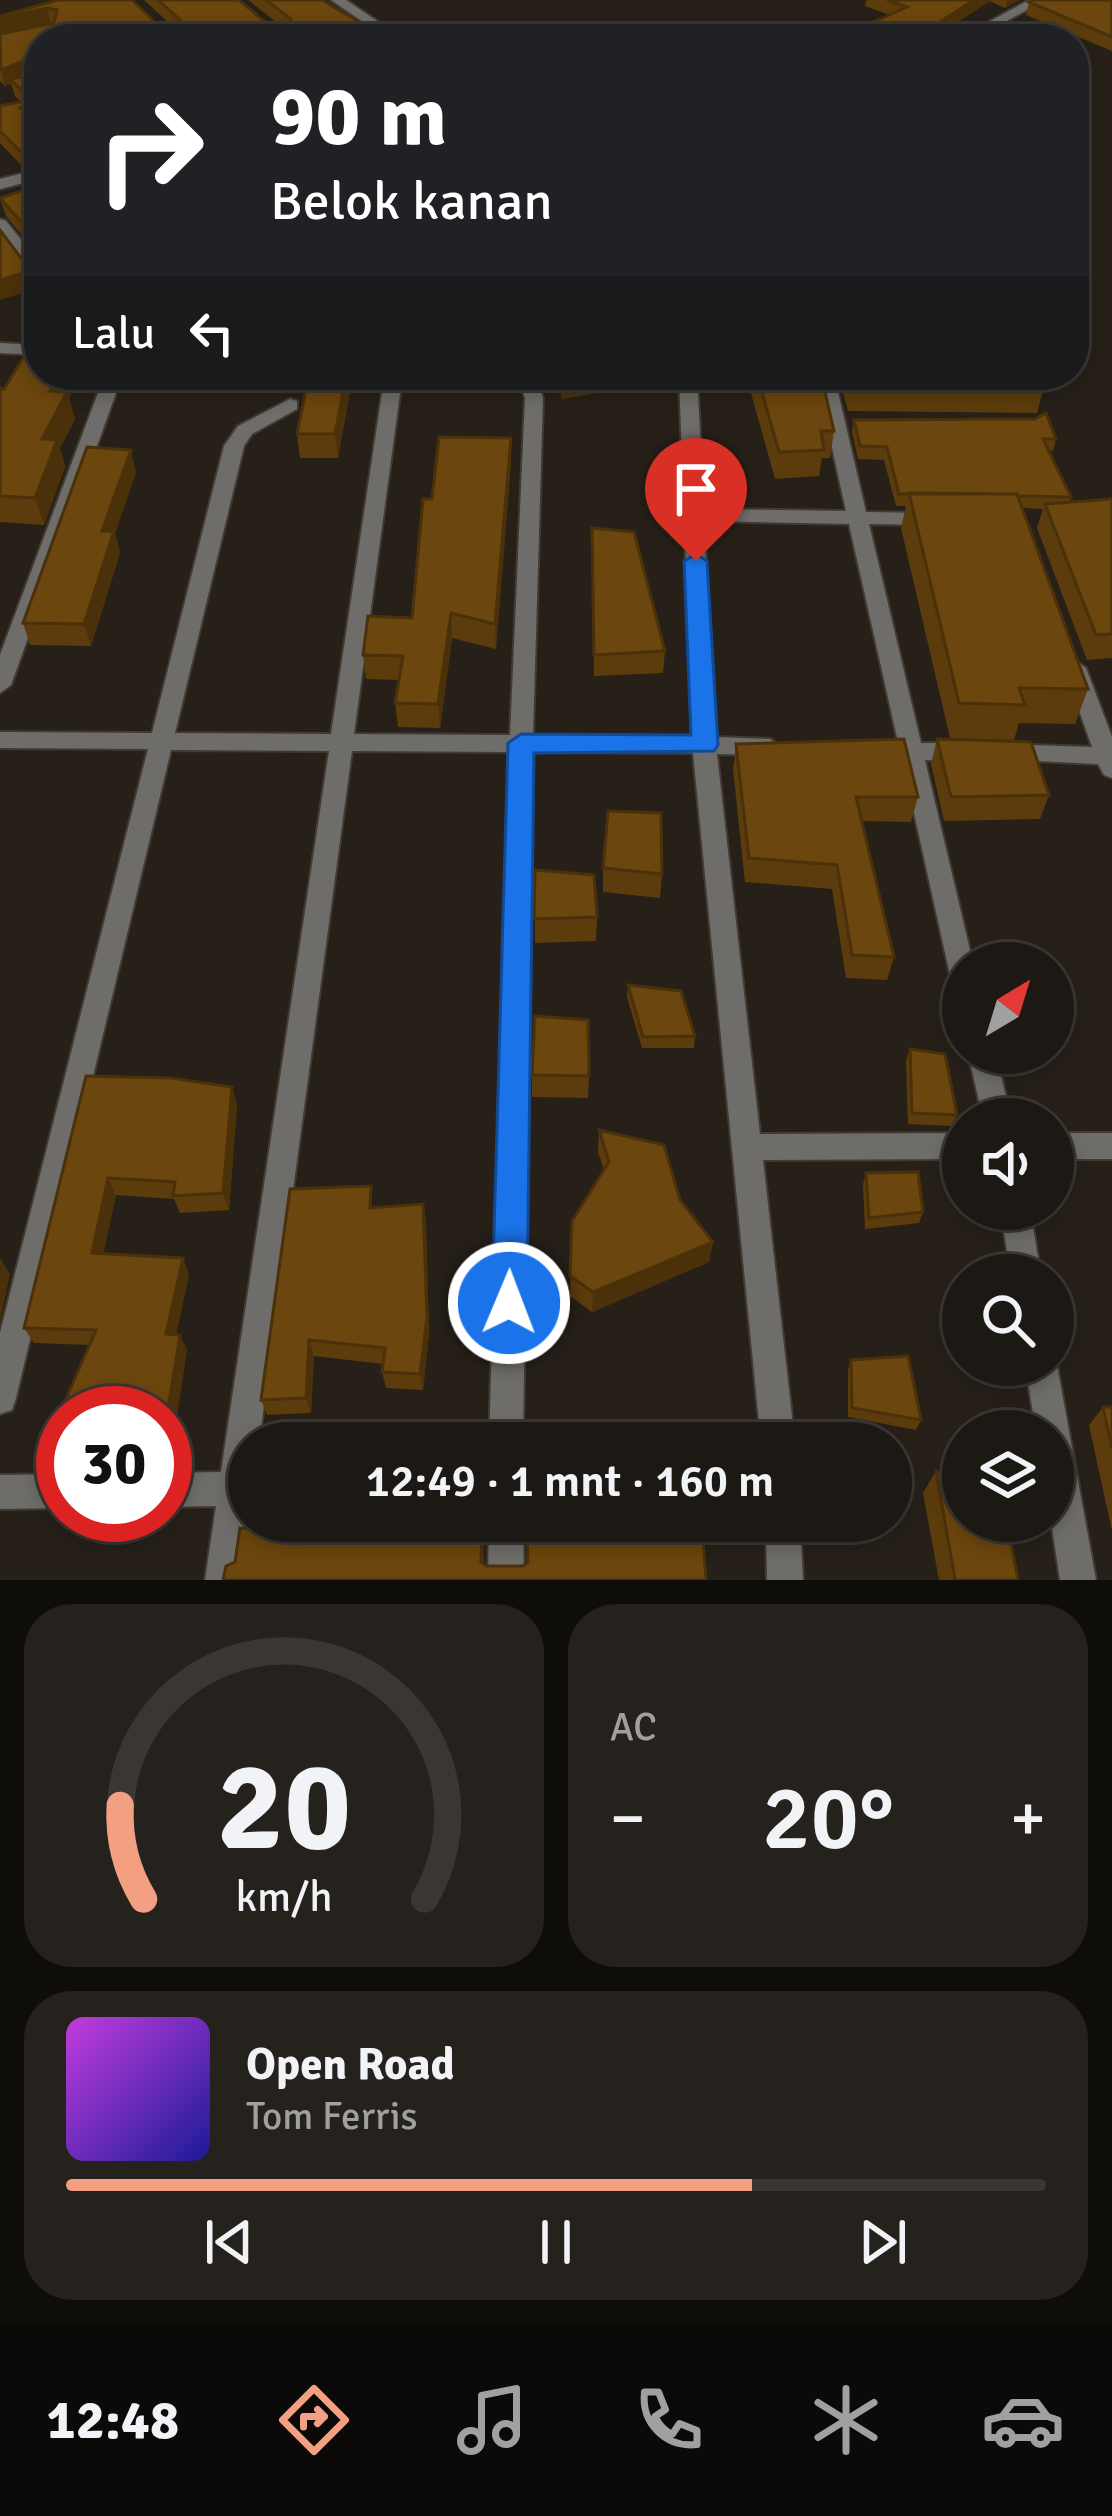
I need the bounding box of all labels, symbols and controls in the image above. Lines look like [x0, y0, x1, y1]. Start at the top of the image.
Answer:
text: 90 m [270, 65, 447, 169]
icon: right [72, 72, 228, 228]
text: Belok kanan [270, 168, 553, 235]
icon: left [179, 300, 245, 366]
text: Lalu [72, 306, 155, 361]
pin [645, 438, 747, 561]
icon: arrive [663, 456, 729, 522]
north arrow [942, 942, 1074, 1074]
map controls [942, 942, 1074, 1542]
button: sound [942, 1098, 1074, 1230]
position arrow [446, 1240, 572, 1366]
button: search [942, 1254, 1074, 1386]
speed limit sign: 30 [36, 1386, 192, 1542]
button: layers [942, 1410, 1074, 1542]
text: 12:49 · 1 mnt · 160 m [366, 1454, 774, 1509]
text: AC [610, 1703, 657, 1751]
text: 20 [217, 1731, 351, 1884]
text: 20° [762, 1763, 894, 1874]
text: − [610, 1778, 646, 1859]
text: + [1010, 1778, 1046, 1859]
text: km/h [235, 1870, 333, 1923]
text: Open Road [246, 2037, 455, 2092]
text: Tom Ferris [246, 2092, 418, 2140]
icon: previous [196, 2209, 262, 2275]
icon: pause [523, 2209, 589, 2275]
icon: next [850, 2209, 916, 2275]
icon: directions [272, 2378, 356, 2462]
icon: music [450, 2378, 534, 2462]
icon: phone [627, 2378, 711, 2462]
icon: climate [804, 2378, 888, 2462]
icon: car [981, 2378, 1065, 2462]
text: 12:48 [47, 2387, 179, 2454]

